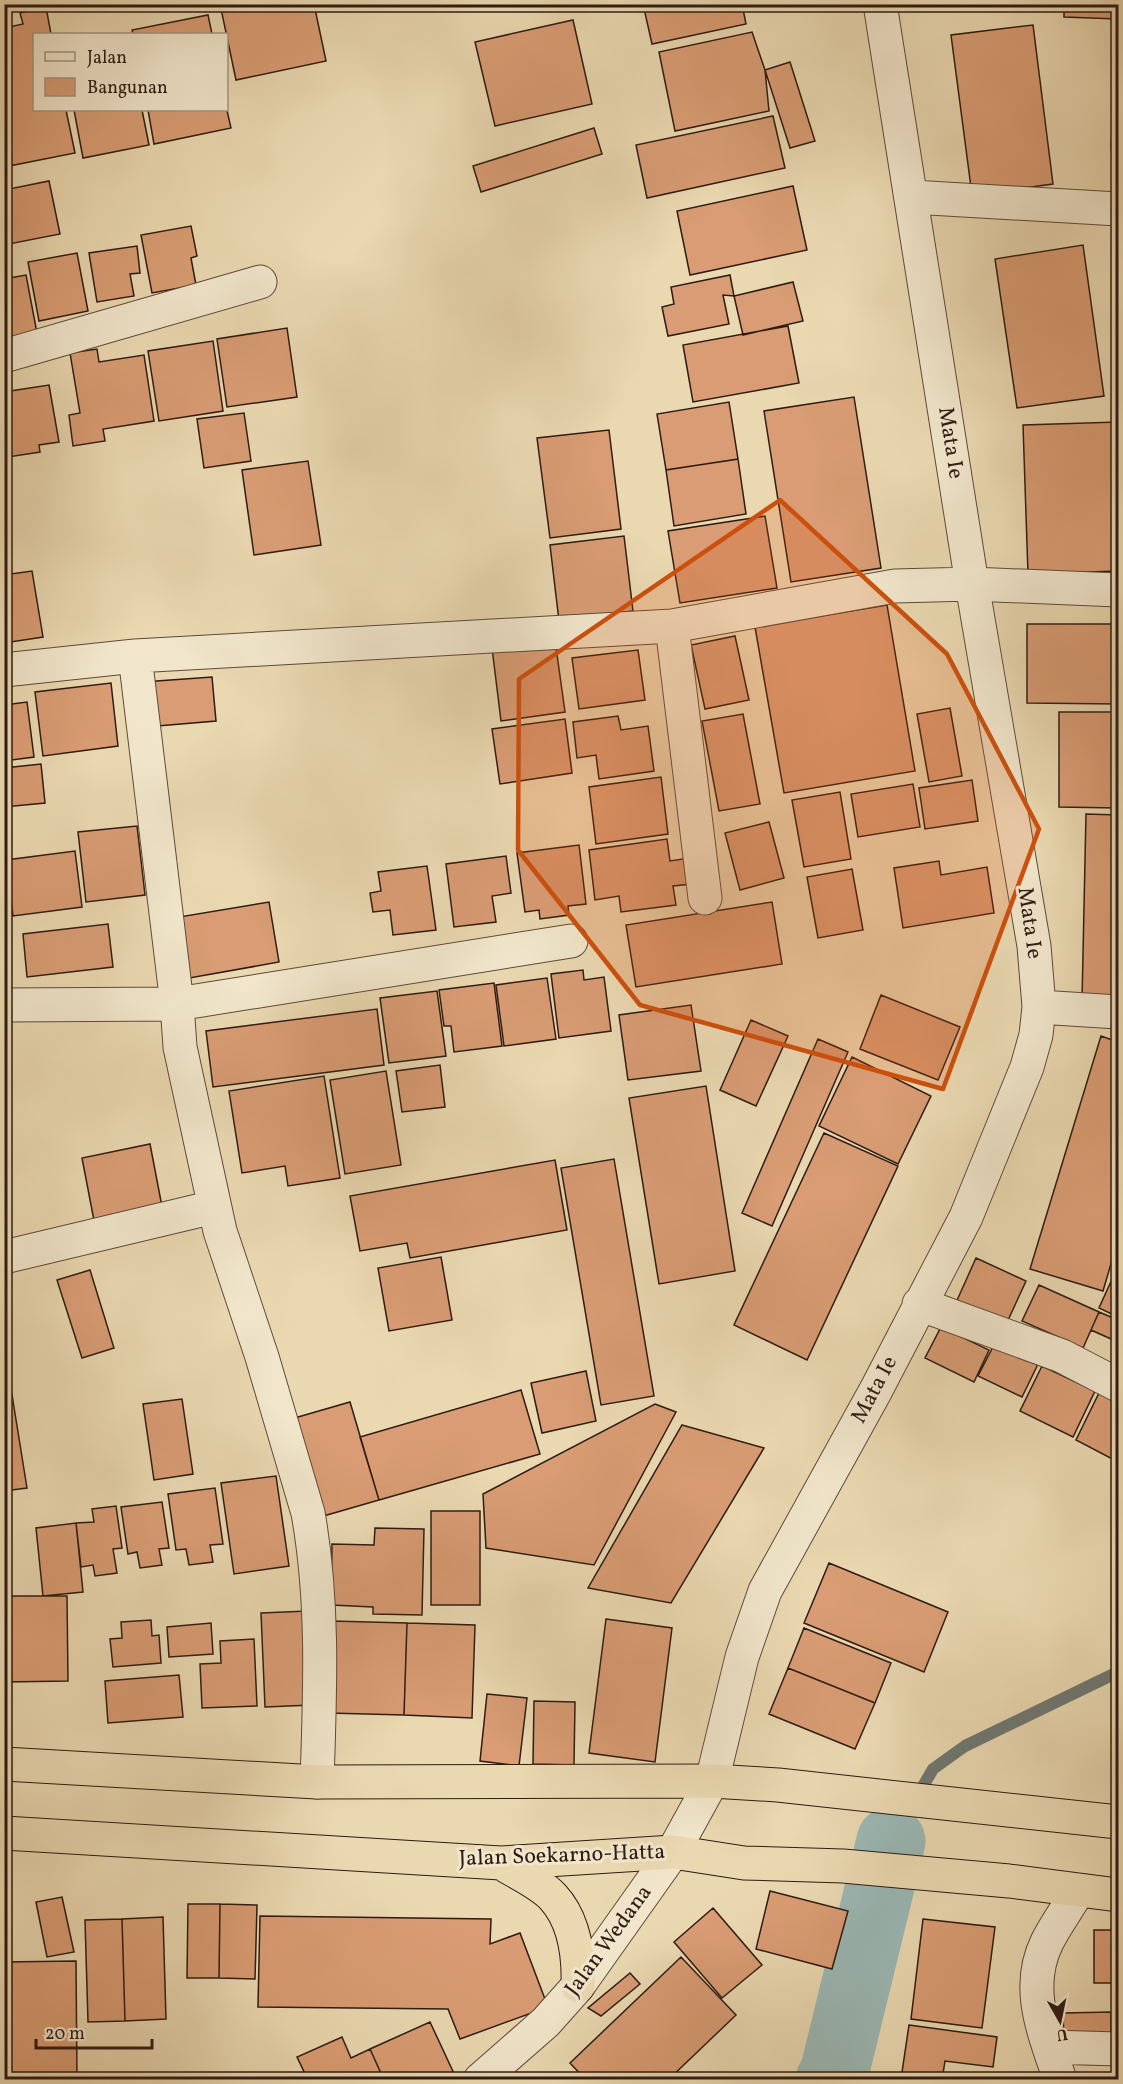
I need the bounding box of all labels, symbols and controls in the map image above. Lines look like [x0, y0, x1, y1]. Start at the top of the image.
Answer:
legend [33, 33, 228, 111]
text: Jalan [87, 46, 127, 71]
text: Bangunan [87, 76, 168, 101]
street label: Mata Ie [929, 405, 971, 481]
street label: Mata Ie [1009, 885, 1049, 961]
street label: Mata Ie [844, 1351, 906, 1429]
street label: Jalan Soekarno-Hatta [458, 1837, 666, 1875]
street label: Jalan Wedana [558, 1879, 660, 2003]
north arrow [1030, 1991, 1090, 2051]
scale bar [36, 2012, 152, 2050]
text: 20 m [45, 2022, 85, 2047]
text: U [1055, 2022, 1069, 2046]

